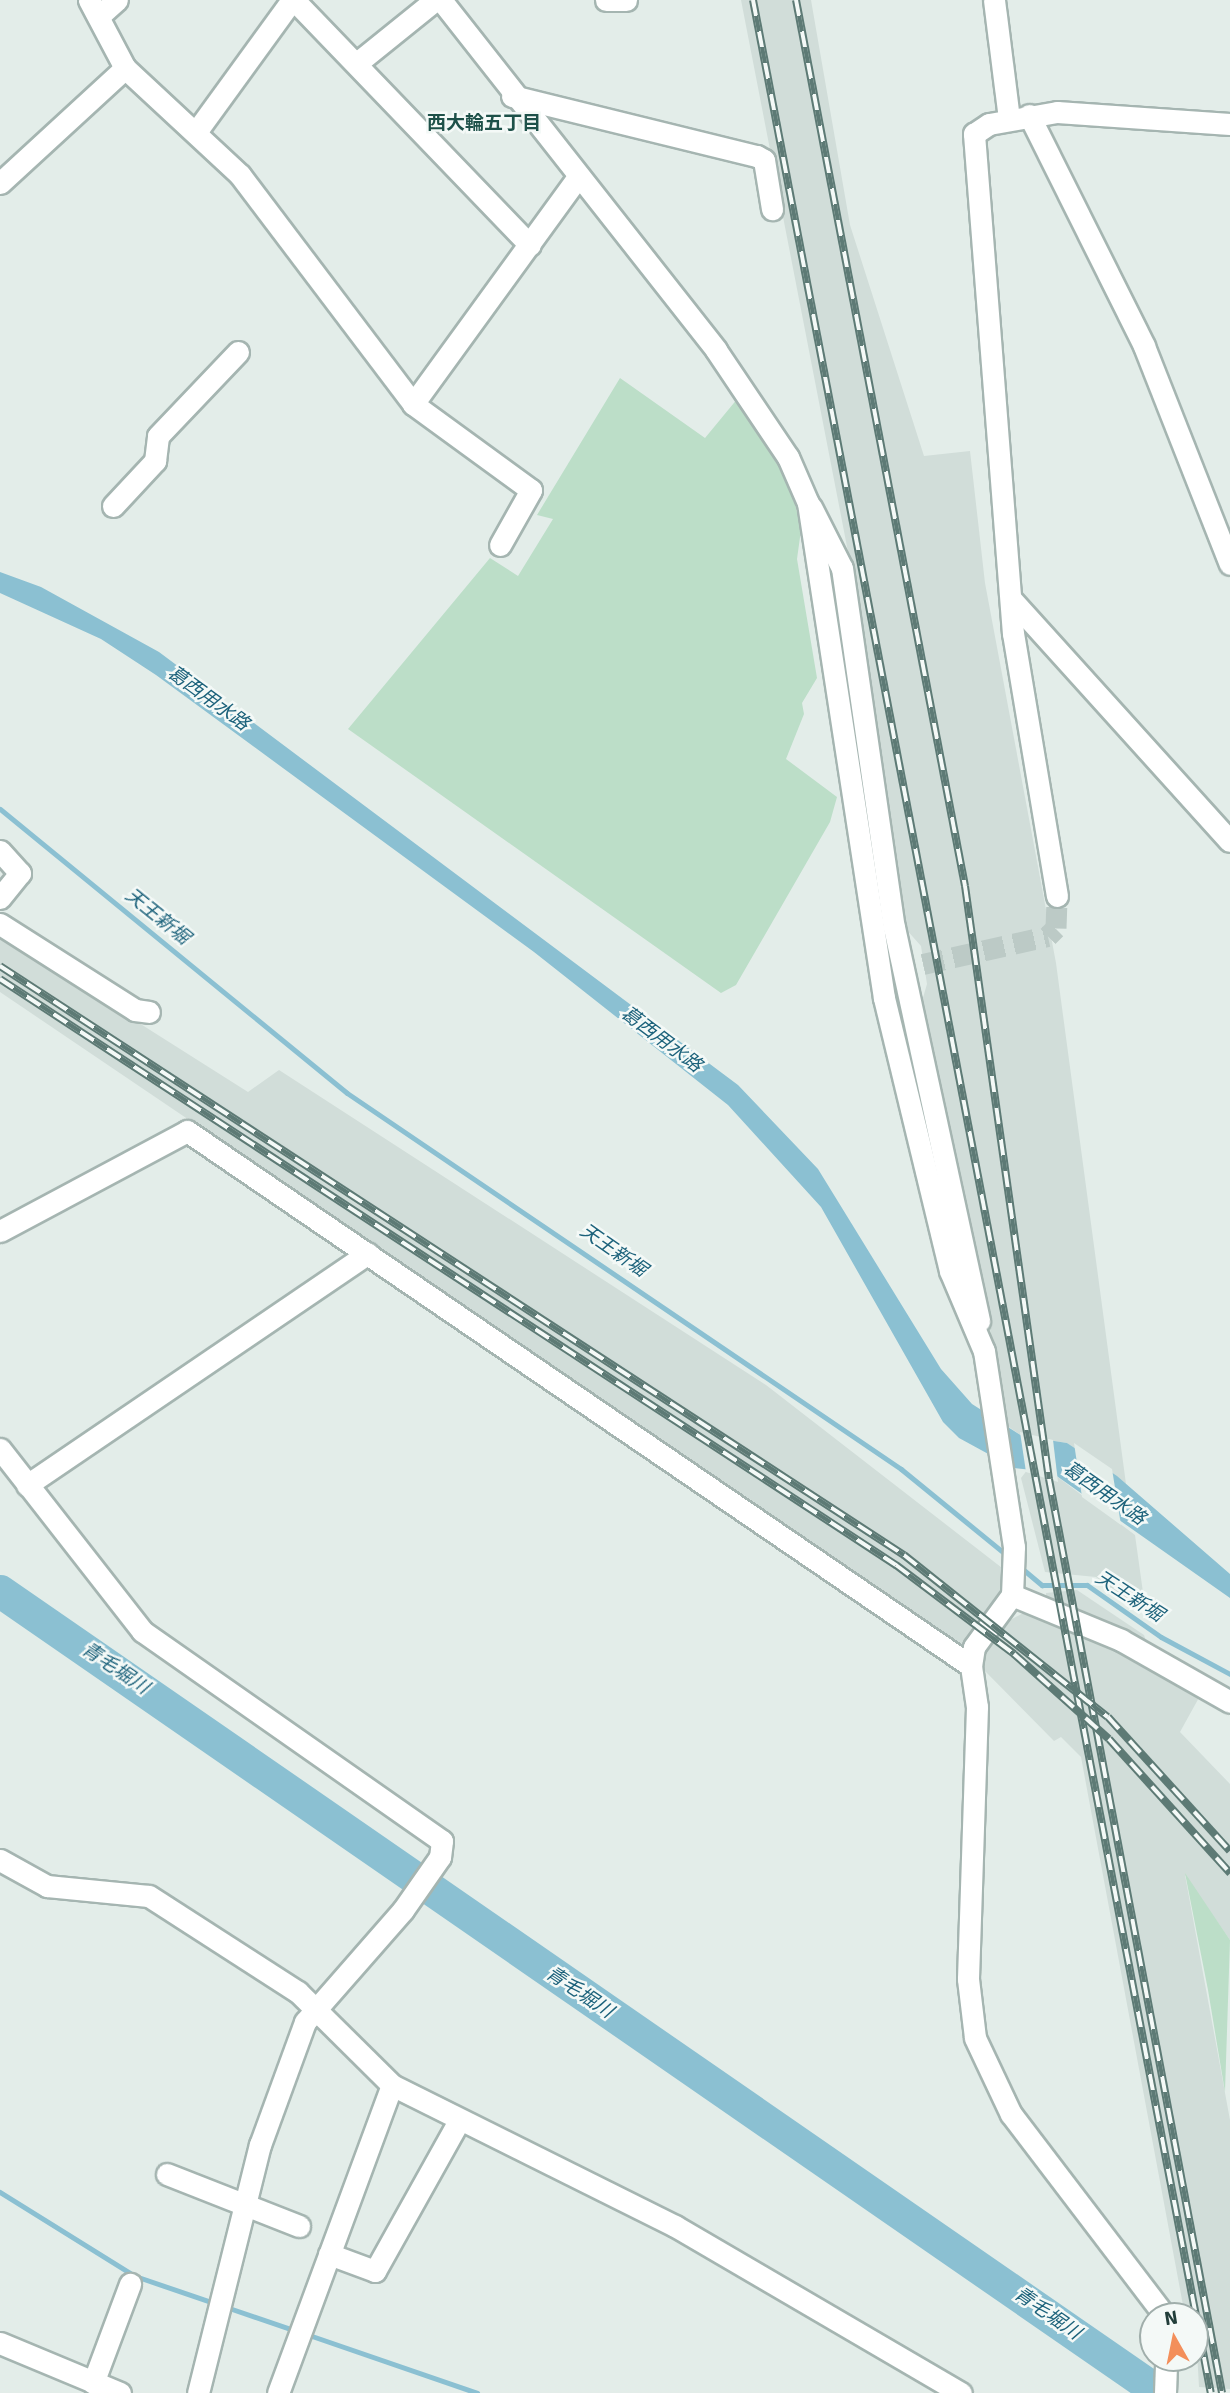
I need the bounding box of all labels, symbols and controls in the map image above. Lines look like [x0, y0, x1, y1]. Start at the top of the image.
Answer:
district label: 西大輪五丁目 [427, 113, 541, 135]
water label: 葛西用水路 [163, 662, 253, 736]
water label: 天王新堀 [120, 884, 194, 950]
water label: 葛西用水路 [616, 1002, 706, 1078]
water label: 天王新堀 [575, 1220, 651, 1282]
water label: 葛西用水路 [1059, 1457, 1149, 1531]
water label: 天王新堀 [1091, 1567, 1167, 1627]
water label: 青毛堀川 [77, 1638, 153, 1700]
water label: 青毛堀川 [541, 1962, 617, 2024]
water label: 青毛堀川 [1009, 2283, 1085, 2345]
north arrow [1139, 2302, 1209, 2372]
text: N [1163, 2305, 1179, 2331]

